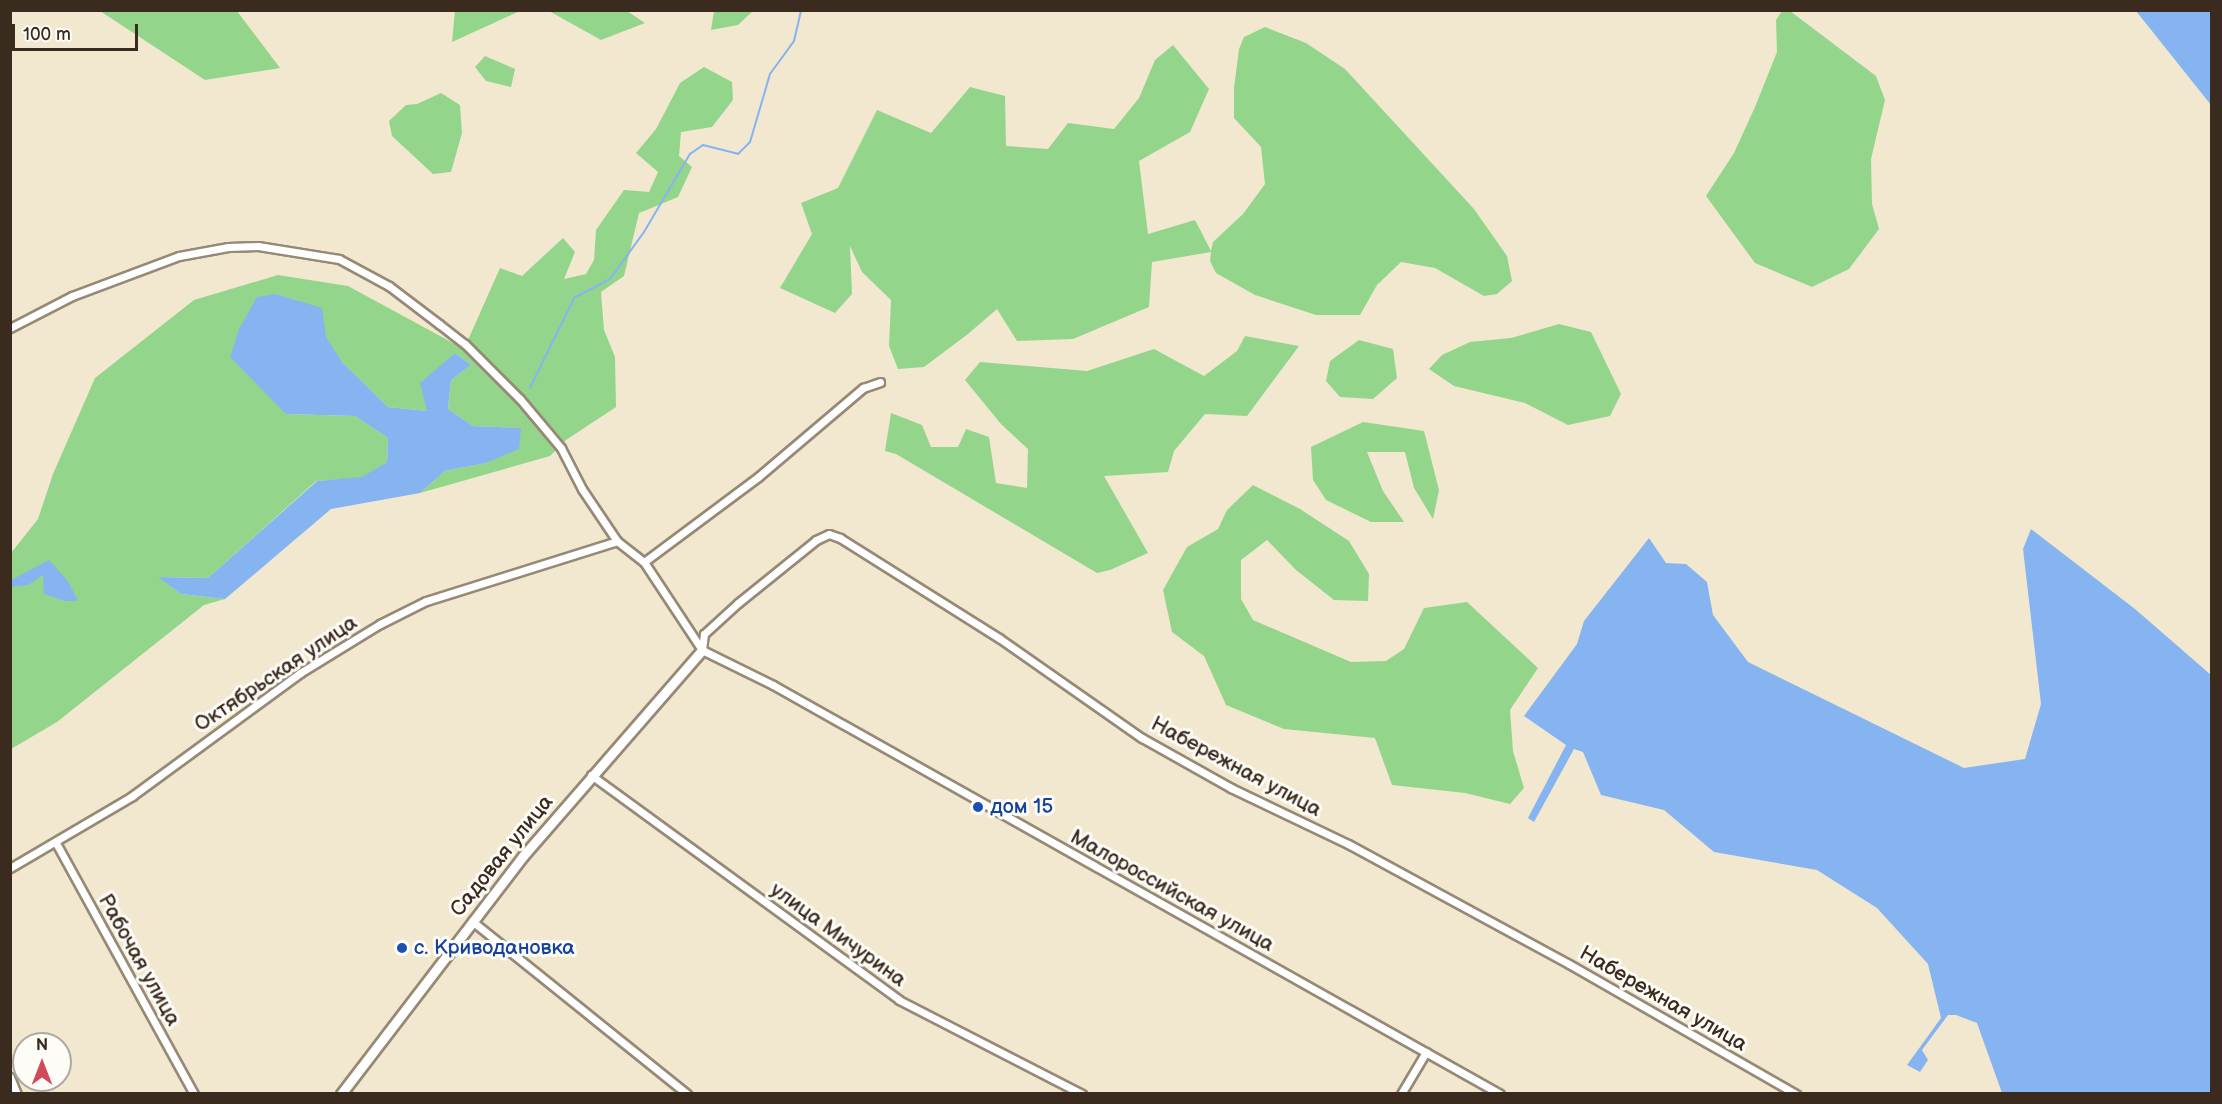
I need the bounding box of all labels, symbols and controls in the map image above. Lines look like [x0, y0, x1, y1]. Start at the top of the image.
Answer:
scale bar [15, 12, 141, 50]
text: 100 m [23, 24, 71, 45]
street label: Октябрьская улица [190, 610, 362, 738]
street label: Набережная улица [1147, 711, 1325, 823]
street label: Садовая улица [445, 790, 559, 922]
place label: дом 15 [990, 794, 1053, 820]
marker: дом 15 [971, 800, 985, 814]
street label: Малороссийская улица [1066, 824, 1278, 958]
street label: улица Мичурина [765, 877, 911, 993]
street label: Рабочая улица [92, 890, 186, 1030]
place label: с. Криводановка [414, 935, 575, 961]
marker: с. Криводановка [395, 941, 409, 955]
street label: Набережная улица [1575, 941, 1751, 1057]
north arrow [12, 1032, 72, 1092]
text: N [36, 1036, 48, 1055]

